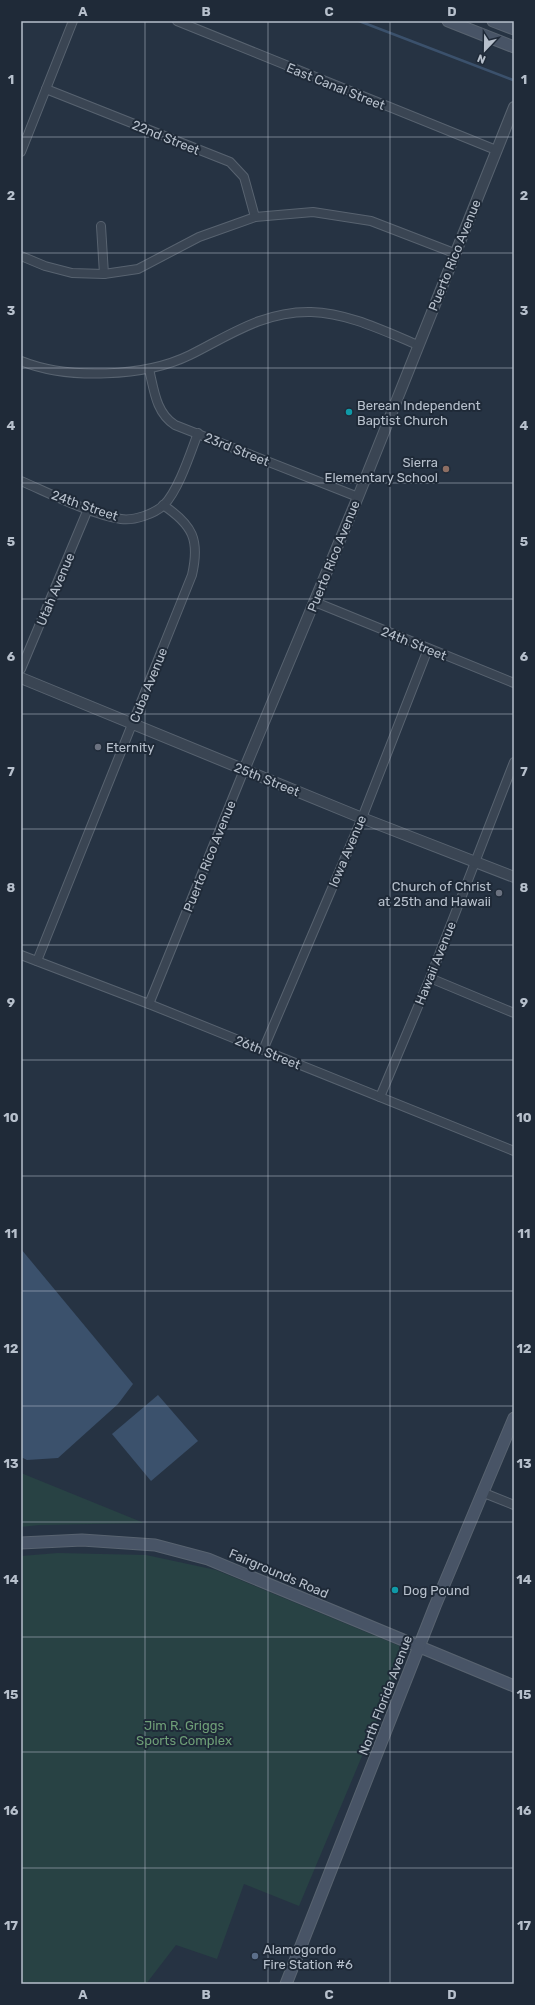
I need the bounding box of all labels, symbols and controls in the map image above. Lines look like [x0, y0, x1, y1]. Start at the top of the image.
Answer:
text: A [78, 4, 88, 19]
text: B [201, 4, 211, 19]
text: C [324, 4, 334, 19]
text: D [447, 4, 457, 19]
north arrow [465, 30, 505, 70]
text: N [475, 51, 488, 66]
street label: East Canal Street [284, 60, 387, 113]
text: 1 [8, 72, 14, 87]
text: 1 [521, 72, 527, 87]
street label: 22nd Street [130, 117, 202, 158]
text: 2 [7, 188, 15, 203]
text: 2 [520, 188, 528, 203]
street label: Puerto Rico Avenue [425, 197, 484, 313]
text: 3 [7, 303, 16, 318]
text: 3 [520, 303, 529, 318]
place label: Berean Independent Baptist Church [357, 398, 481, 428]
marker: Berean Independent Baptist Church [344, 407, 354, 417]
text: 4 [7, 418, 16, 433]
text: 4 [520, 418, 529, 433]
street label: 23rd Street [202, 430, 271, 469]
place label: Sierra Elementary School [325, 455, 438, 485]
marker: Sierra Elementary School [441, 464, 451, 474]
street label: 24th Street [50, 487, 120, 524]
street label: Puerto Rico Avenue [304, 498, 363, 614]
text: 5 [7, 534, 15, 549]
text: 5 [520, 534, 528, 549]
street label: Utah Avenue [33, 551, 78, 628]
street label: 24th Street [379, 624, 449, 663]
street label: Cuba Avenue [127, 645, 170, 725]
text: 6 [7, 649, 16, 664]
text: 6 [520, 649, 529, 664]
place label: Eternity [106, 740, 154, 755]
marker: Eternity [93, 742, 103, 752]
street label: 25th Street [232, 760, 302, 799]
text: 7 [7, 764, 15, 779]
text: 7 [520, 764, 528, 779]
street label: Puerto Rico Avenue [180, 798, 239, 914]
street label: Iowa Avenue [326, 813, 369, 889]
place label: Church of Christ at 25th and Hawaii [378, 879, 491, 909]
text: 8 [7, 880, 16, 895]
text: 8 [520, 880, 529, 895]
marker: Church of Christ at 25th and Hawaii [494, 888, 504, 898]
street label: Hawaii Avenue [412, 919, 459, 1007]
text: 9 [7, 995, 15, 1010]
text: 9 [520, 995, 528, 1010]
street label: 26th Street [233, 1033, 303, 1072]
text: 10 [3, 1110, 19, 1125]
text: 10 [516, 1110, 532, 1125]
text: 11 [5, 1226, 17, 1241]
text: 11 [518, 1226, 530, 1241]
text: 12 [4, 1341, 18, 1356]
text: 12 [517, 1341, 531, 1356]
text: 13 [3, 1456, 19, 1471]
text: 13 [516, 1456, 532, 1471]
street label: Fairgrounds Road [226, 1546, 331, 1602]
text: 14 [3, 1572, 19, 1587]
text: 14 [516, 1572, 532, 1587]
place label: Dog Pound [403, 1583, 470, 1599]
marker: Dog Pound [390, 1585, 400, 1595]
street label: North Florida Avenue [356, 1633, 415, 1757]
text: 15 [4, 1687, 18, 1702]
text: 15 [517, 1687, 531, 1702]
park label: Jim R. Griggs Sports Complex [136, 1718, 232, 1748]
text: 16 [4, 1803, 19, 1818]
text: 16 [517, 1803, 532, 1818]
text: 17 [4, 1918, 19, 1933]
text: 17 [517, 1918, 532, 1933]
place label: Alamogordo Fire Station #6 [263, 1942, 353, 1972]
marker: Alamogordo Fire Station #6 [250, 1951, 260, 1961]
text: A [78, 1987, 88, 2002]
text: B [201, 1987, 211, 2002]
text: C [324, 1987, 334, 2002]
text: D [447, 1987, 457, 2002]

